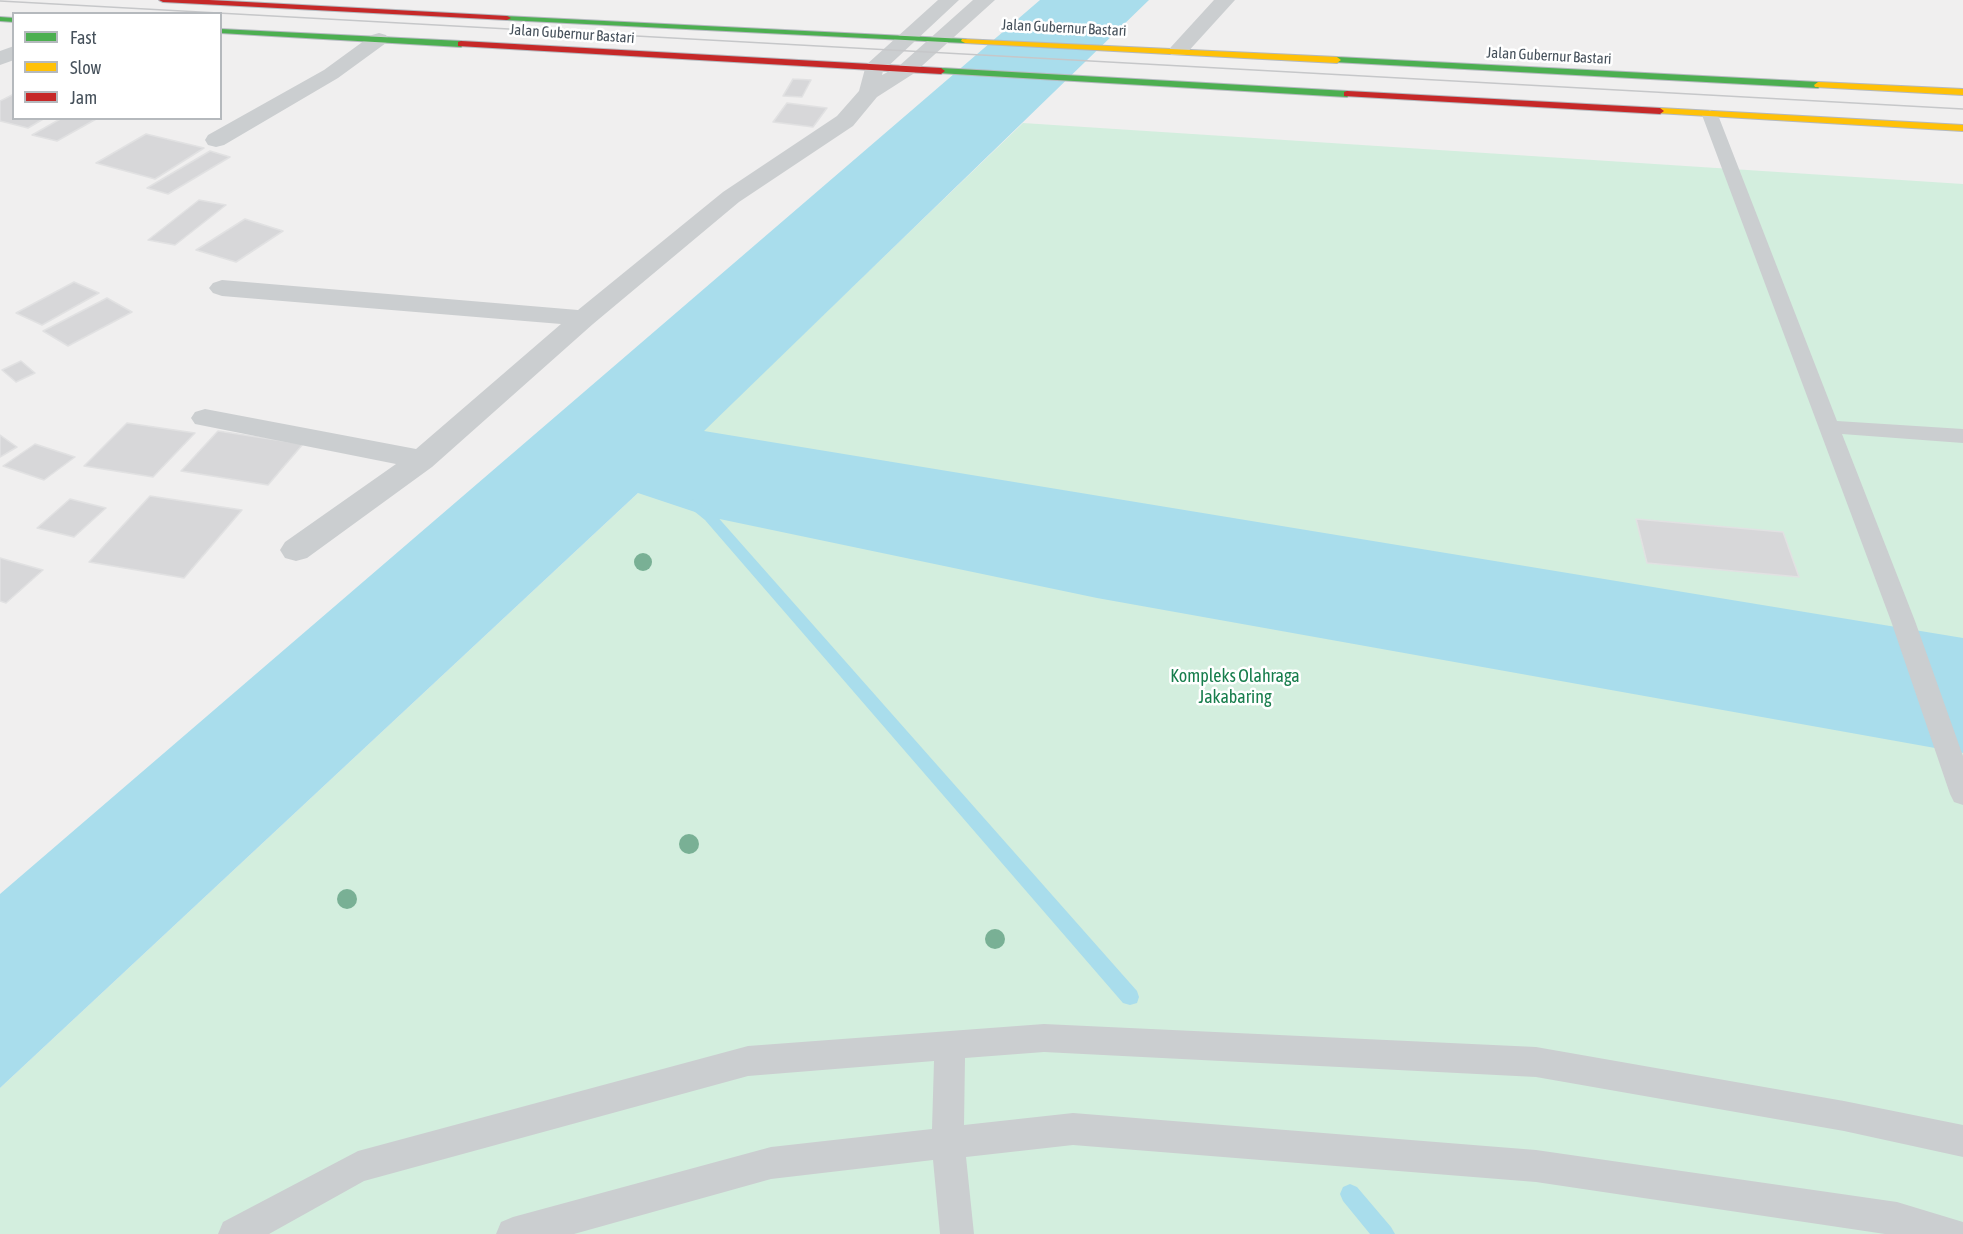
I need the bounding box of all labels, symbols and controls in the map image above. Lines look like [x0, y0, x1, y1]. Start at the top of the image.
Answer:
legend [12, 12, 222, 120]
street label: Jalan Gubernur Bastari [1001, 16, 1127, 40]
street label: Jalan Gubernur Bastari [509, 21, 635, 47]
text: Fast [70, 27, 97, 48]
street label: Jalan Gubernur Bastari [1486, 44, 1612, 68]
text: Slow [70, 57, 101, 78]
text: Jam [70, 87, 97, 108]
park label: Kompleks Olahraga Jakabaring [1170, 665, 1300, 708]

